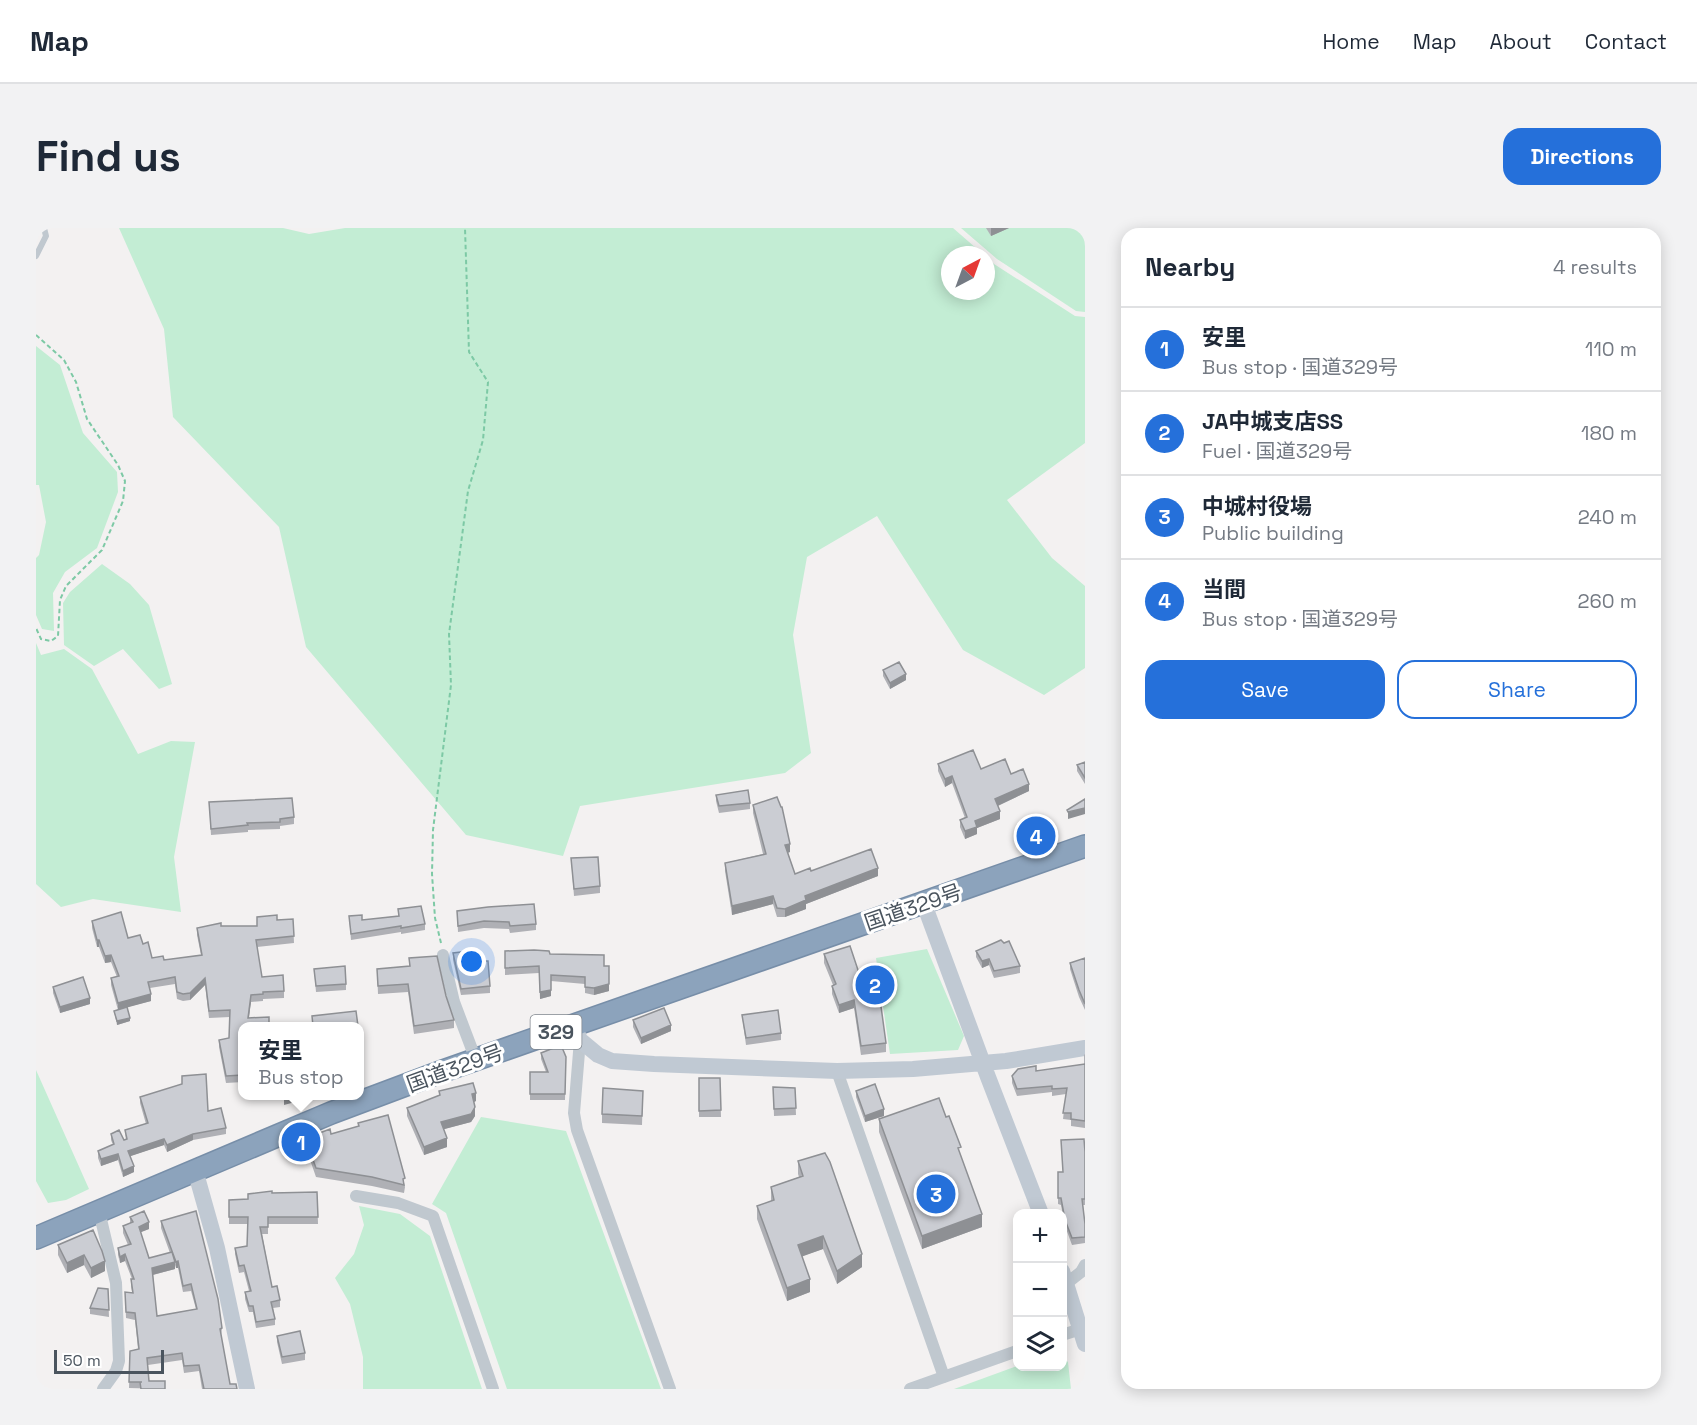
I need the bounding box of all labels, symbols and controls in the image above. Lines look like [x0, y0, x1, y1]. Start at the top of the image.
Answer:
text: Map [30, 23, 89, 59]
text: Home [1322, 28, 1380, 55]
text: Map [1413, 28, 1457, 55]
text: About [1490, 28, 1552, 55]
text: Contact [1585, 28, 1667, 55]
button: Directions [1503, 128, 1661, 185]
text: Find us [36, 130, 181, 183]
north arrow [941, 246, 995, 300]
text: Nearby [1145, 250, 1235, 284]
text: 4 results [1553, 254, 1637, 280]
text: 安里 [1202, 323, 1246, 351]
text: 1 [1160, 336, 1169, 362]
text: 110 m [1585, 336, 1637, 362]
text: Bus stop · 国道329号 [1202, 354, 1398, 380]
text: JA中城支店SS [1202, 407, 1343, 435]
text: 2 [1159, 420, 1170, 446]
text: 180 m [1581, 420, 1637, 446]
text: Fuel · 国道329号 [1202, 438, 1352, 464]
text: 中城村役場 [1202, 492, 1312, 520]
text: 3 [1158, 504, 1171, 530]
text: 240 m [1578, 504, 1637, 530]
text: Public building [1202, 520, 1344, 546]
text: 当間 [1202, 575, 1246, 603]
text: 4 [1158, 588, 1171, 614]
text: 260 m [1578, 588, 1637, 614]
text: Bus stop · 国道329号 [1202, 606, 1398, 632]
button: Save [1145, 660, 1385, 719]
button: Share [1397, 660, 1637, 719]
pin: 4 [1016, 814, 1056, 858]
street label: 国道329号 [861, 878, 965, 936]
your location [457, 947, 486, 976]
pin: 2 [856, 962, 894, 1008]
road number: 329 [530, 1015, 582, 1049]
popup [238, 1022, 364, 1100]
text: 安里 [258, 1036, 302, 1064]
street label: 国道329号 [403, 1038, 507, 1098]
text: Bus stop [258, 1064, 344, 1090]
pin: 1 [282, 1120, 320, 1164]
pin: 3 [916, 1172, 956, 1216]
map controls [1013, 1209, 1067, 1371]
button: + [1013, 1209, 1067, 1263]
button: − [1013, 1263, 1067, 1317]
button: layers [1013, 1317, 1067, 1371]
scale bar [54, 1347, 164, 1374]
text: 50 m [63, 1350, 101, 1371]

